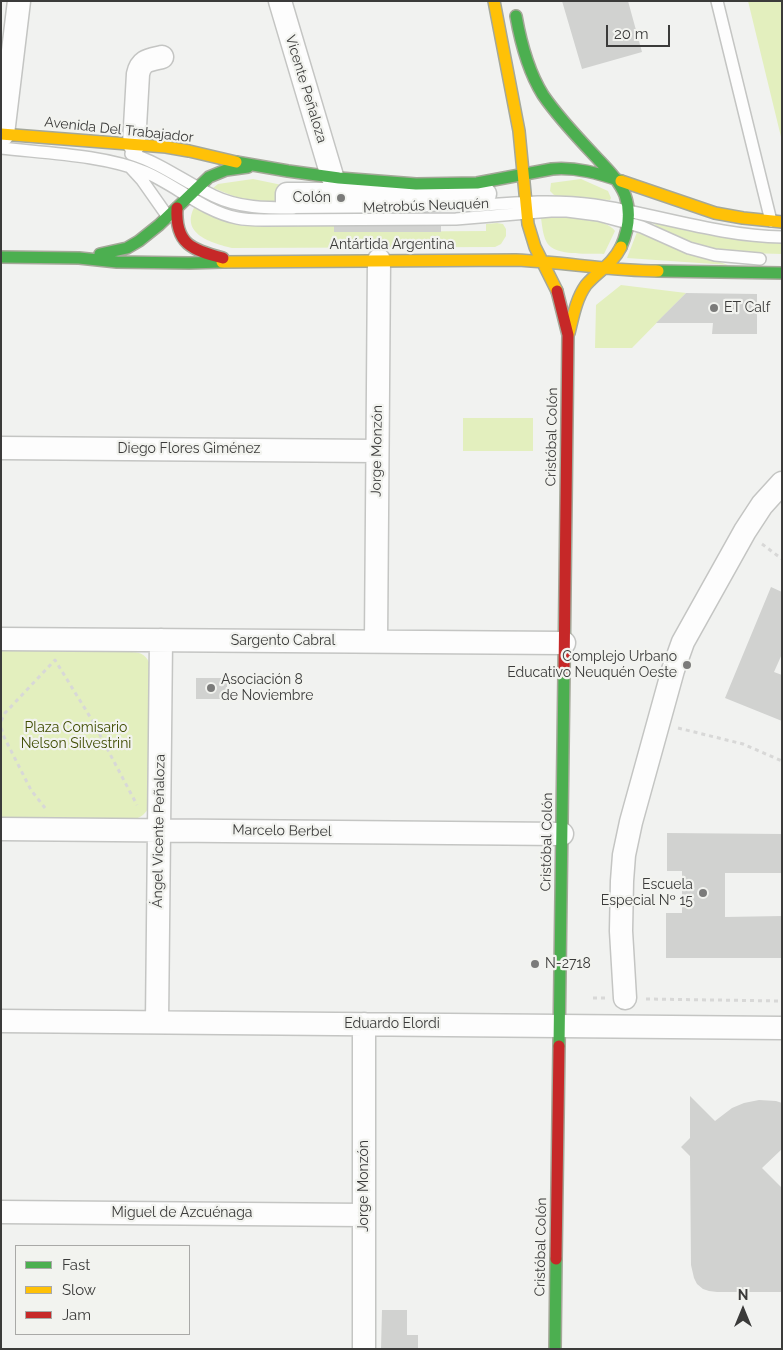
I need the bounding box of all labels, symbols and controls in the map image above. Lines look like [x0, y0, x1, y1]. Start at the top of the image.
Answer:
scale bar [608, 15, 672, 47]
text: 20 m [614, 25, 649, 43]
street label: Vicente Peñaloza [282, 33, 330, 145]
street label: Avenida Del Trabajador [44, 114, 194, 146]
place label: Colón [293, 190, 331, 206]
marker: Colón [335, 192, 347, 204]
street label: Metrobús Neuquén [363, 195, 489, 217]
street label: Antártida Argentina [329, 237, 455, 253]
place label: ET Calf [724, 300, 770, 316]
marker: ET Calf [708, 302, 720, 314]
street label: Cristóbal Colón [543, 387, 561, 487]
street label: Jorge Monzón [368, 405, 386, 497]
street label: Diego Flores Giménez [118, 441, 260, 457]
street label: Sargento Cabral [231, 633, 335, 649]
place label: Complejo Urbano Educativo Neuquén Oeste [507, 649, 677, 682]
marker: Complejo Urbano Educativo Neuquén Oeste [681, 659, 693, 671]
place label: Asociación 8 de Noviembre [221, 672, 313, 704]
marker: Asociación 8 de Noviembre [205, 682, 217, 694]
park label: Plaza Comisario Nelson Silvestrini [21, 720, 131, 752]
street label: Ángel Vicente Peñaloza [149, 754, 169, 908]
street label: Cristóbal Colón [538, 792, 556, 892]
street label: Marcelo Berbel [232, 822, 332, 840]
place label: Escuela Especial Nº 15 [601, 877, 693, 910]
marker: Escuela Especial Nº 15 [697, 887, 709, 899]
place label: N-2718 [545, 956, 591, 972]
marker: N-2718 [529, 958, 541, 970]
street label: Eduardo Elordi [344, 1016, 440, 1032]
street label: Jorge Monzón [356, 1140, 372, 1232]
street label: Cristóbal Colón [532, 1197, 550, 1297]
street label: Miguel de Azcuénaga [112, 1205, 252, 1221]
legend [15, 1245, 190, 1335]
text: Fast [62, 1256, 90, 1274]
text: Slow [62, 1281, 96, 1299]
north arrow [718, 1285, 768, 1335]
text: N [738, 1287, 748, 1303]
text: Jam [62, 1306, 91, 1324]

